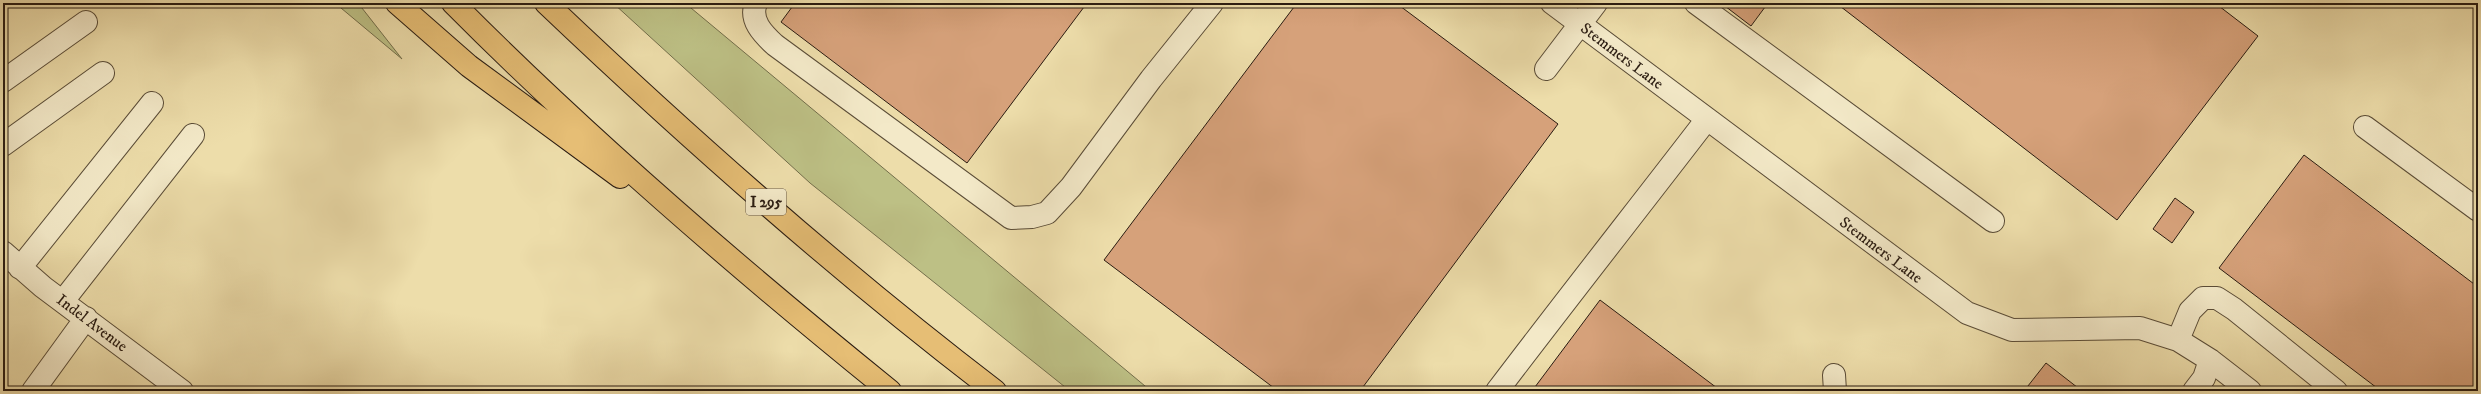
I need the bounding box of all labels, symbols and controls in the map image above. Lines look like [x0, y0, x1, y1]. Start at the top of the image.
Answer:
street label: Stemmers Lane [1577, 18, 1668, 94]
road number: I 295 [746, 189, 786, 215]
street label: Stemmers Lane [1836, 212, 1927, 288]
street label: Indel Avenue [52, 290, 132, 356]

